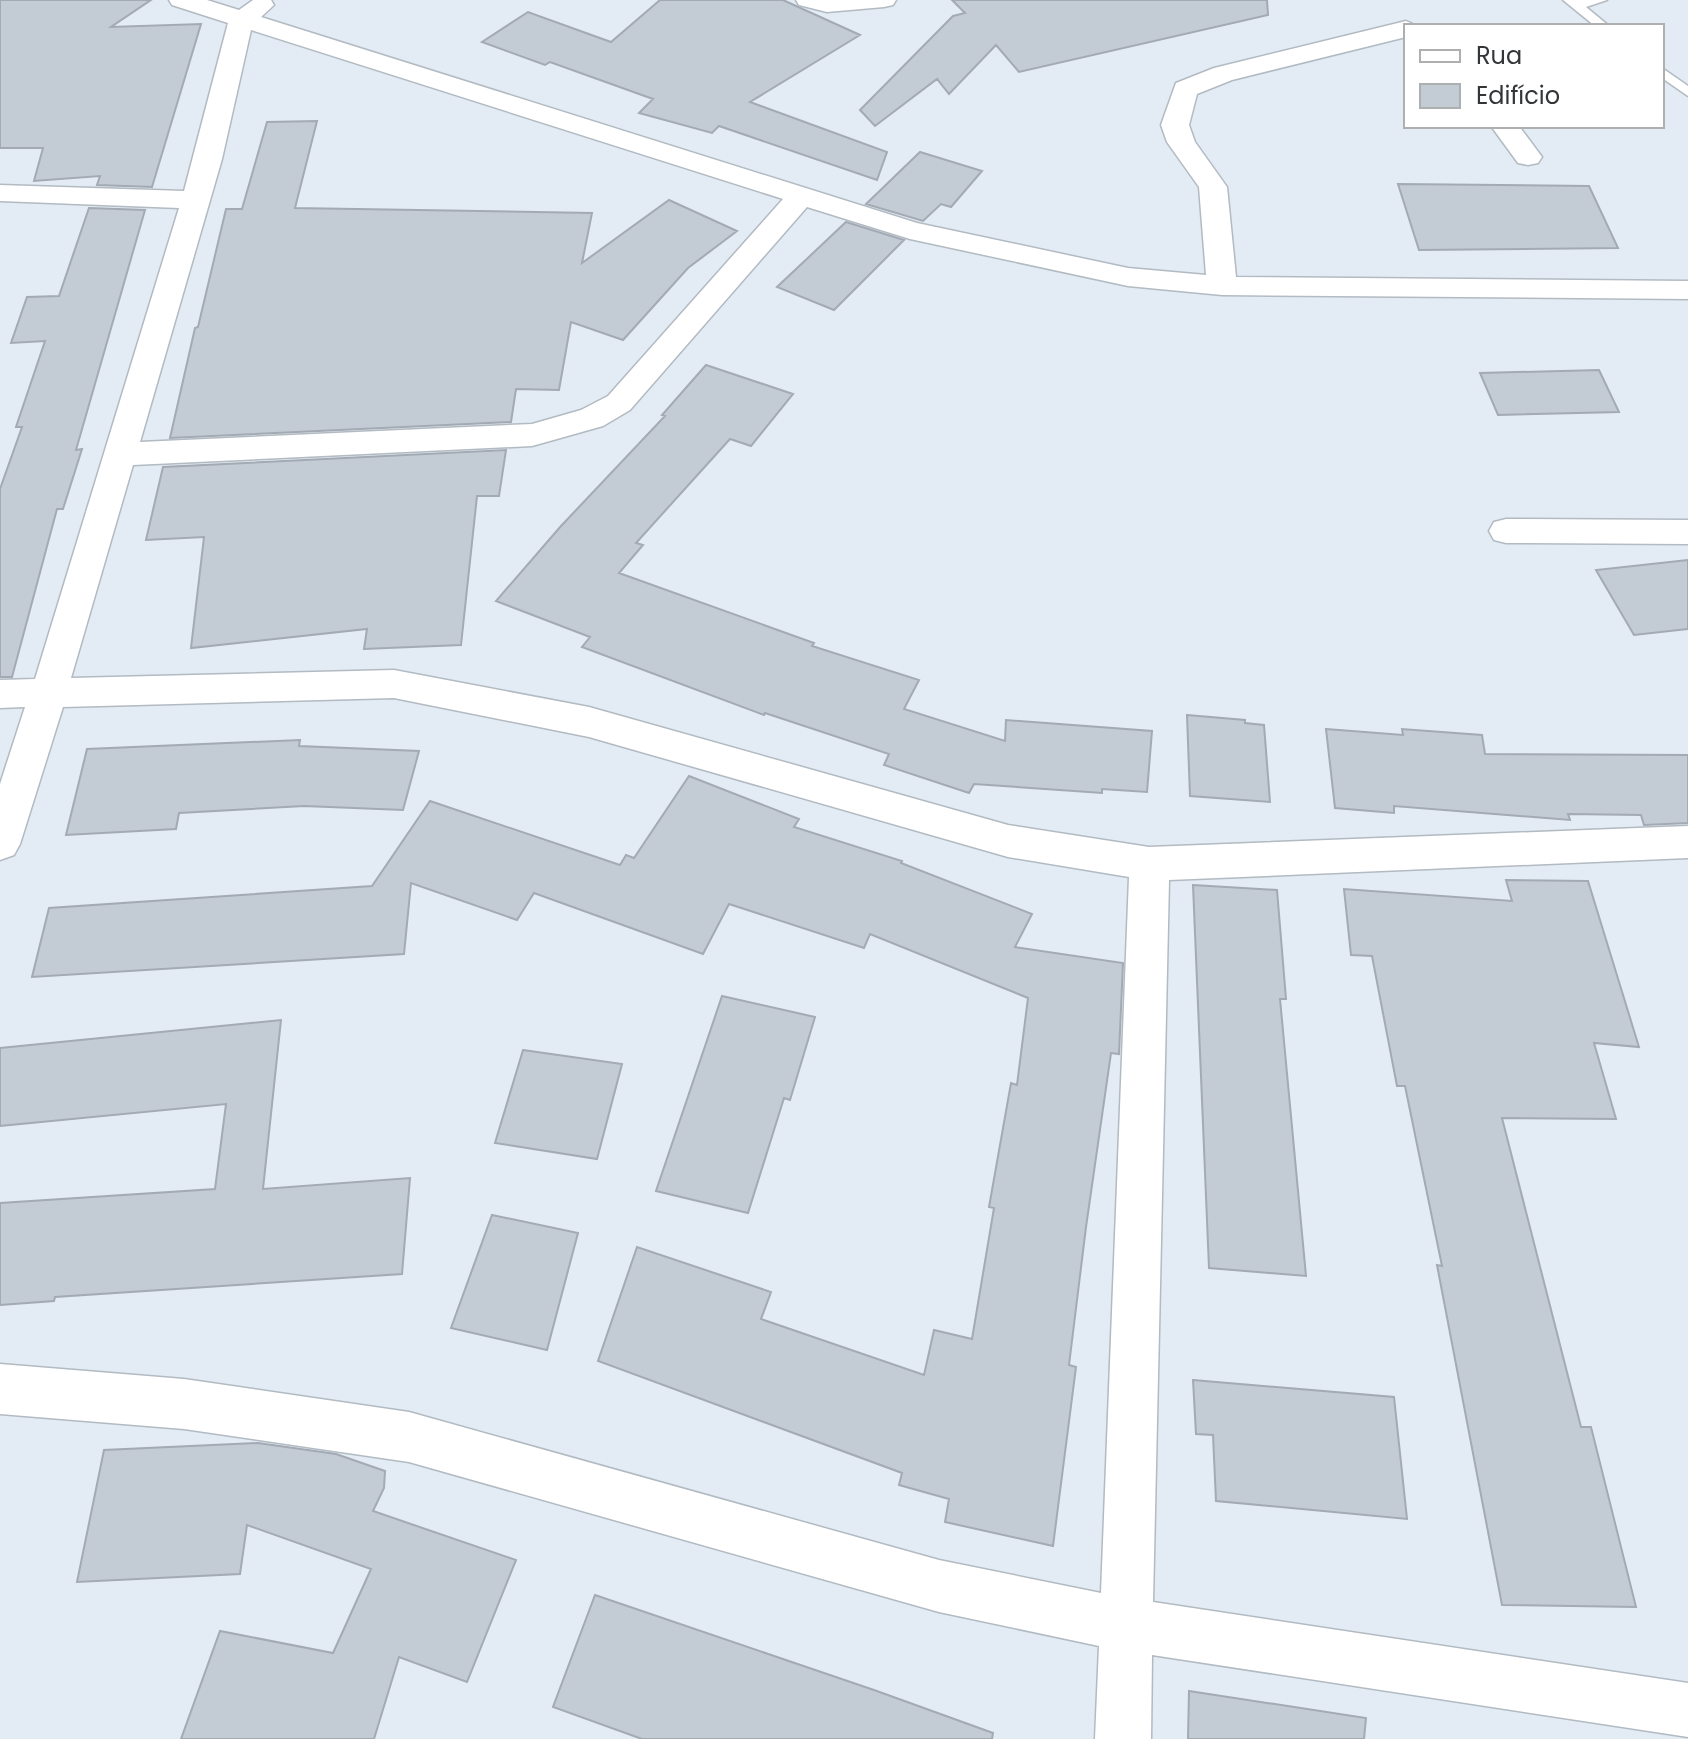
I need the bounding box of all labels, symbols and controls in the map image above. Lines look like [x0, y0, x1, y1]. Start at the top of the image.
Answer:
legend [1404, 24, 1664, 128]
text: Rua [1476, 39, 1522, 72]
text: Edifício [1476, 79, 1560, 112]

